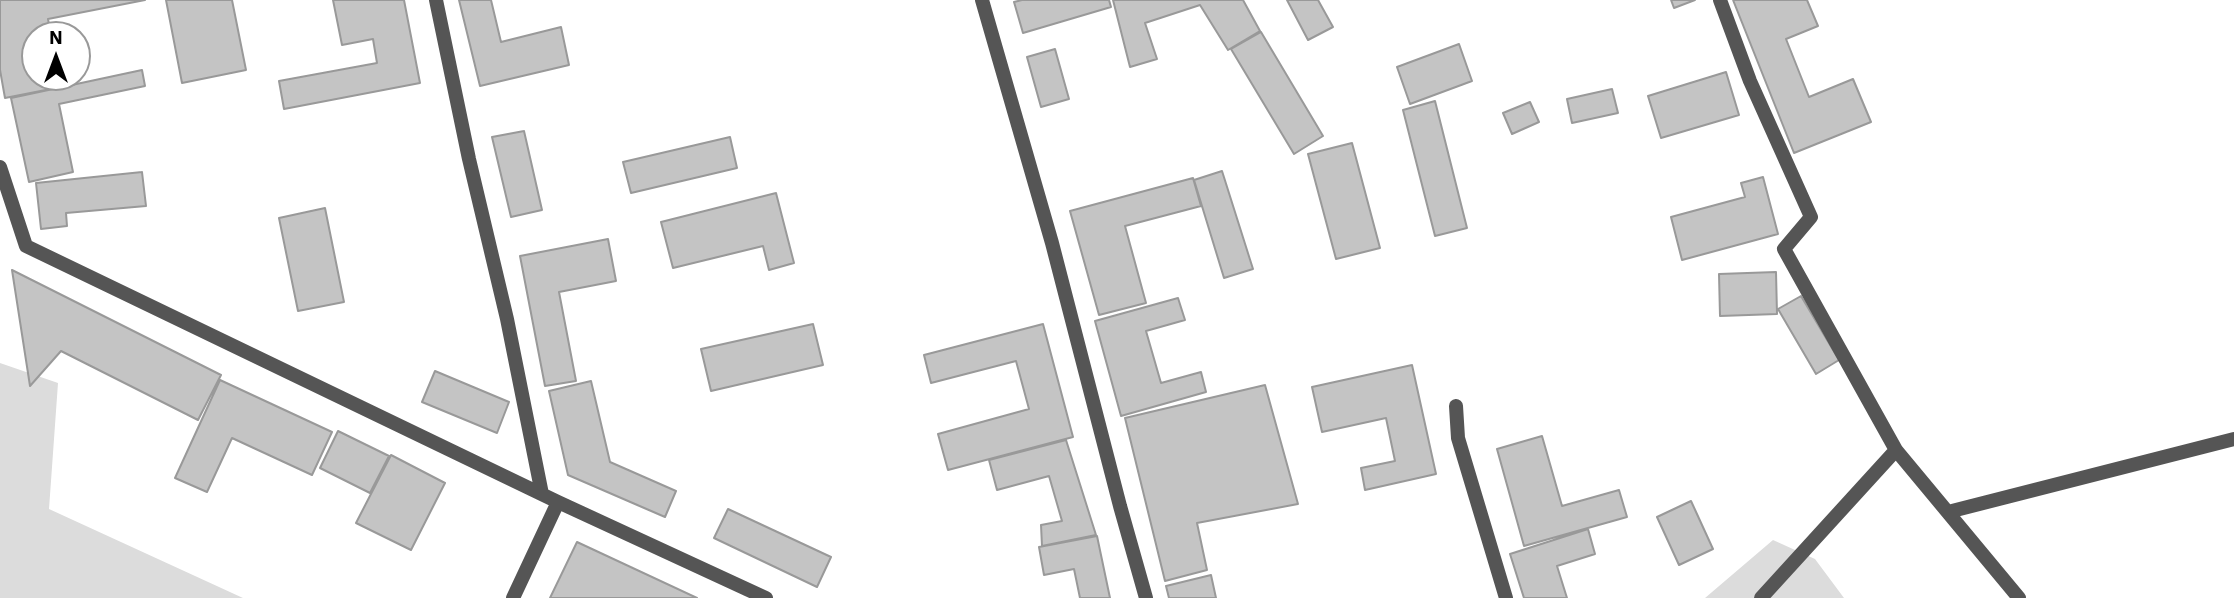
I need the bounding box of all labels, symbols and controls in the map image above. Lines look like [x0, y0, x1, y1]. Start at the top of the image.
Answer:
north arrow [21, 21, 91, 91]
text: N [49, 25, 63, 49]

